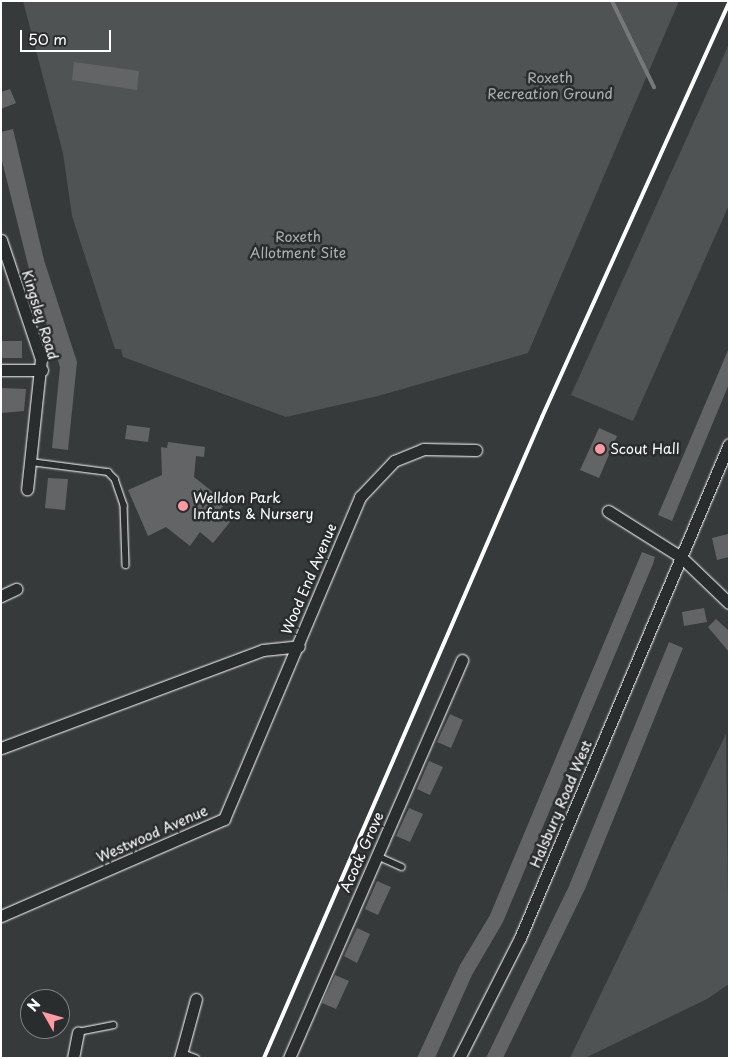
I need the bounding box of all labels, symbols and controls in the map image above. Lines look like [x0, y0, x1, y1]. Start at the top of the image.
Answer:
scale bar [22, 20, 114, 52]
text: 50 m [28, 27, 67, 50]
park label: Roxeth Recreation Ground [487, 70, 613, 102]
park label: Roxeth Allotment Site [250, 229, 346, 262]
street label: Kingsley Road [18, 268, 62, 362]
place label: Scout Hall [610, 441, 680, 457]
marker: Scout Hall [594, 443, 606, 455]
place label: Welldon Park Infants & Nursery [193, 490, 314, 522]
marker: Welldon Park Infants & Nursery [177, 500, 189, 512]
street label: Wood End Avenue [278, 521, 340, 637]
street label: Halsbury Road West [527, 738, 595, 870]
street label: Westwood Avenue [94, 802, 210, 866]
street label: Acock Grove [337, 809, 387, 895]
north arrow [20, 989, 70, 1039]
text: N [22, 994, 45, 1016]

